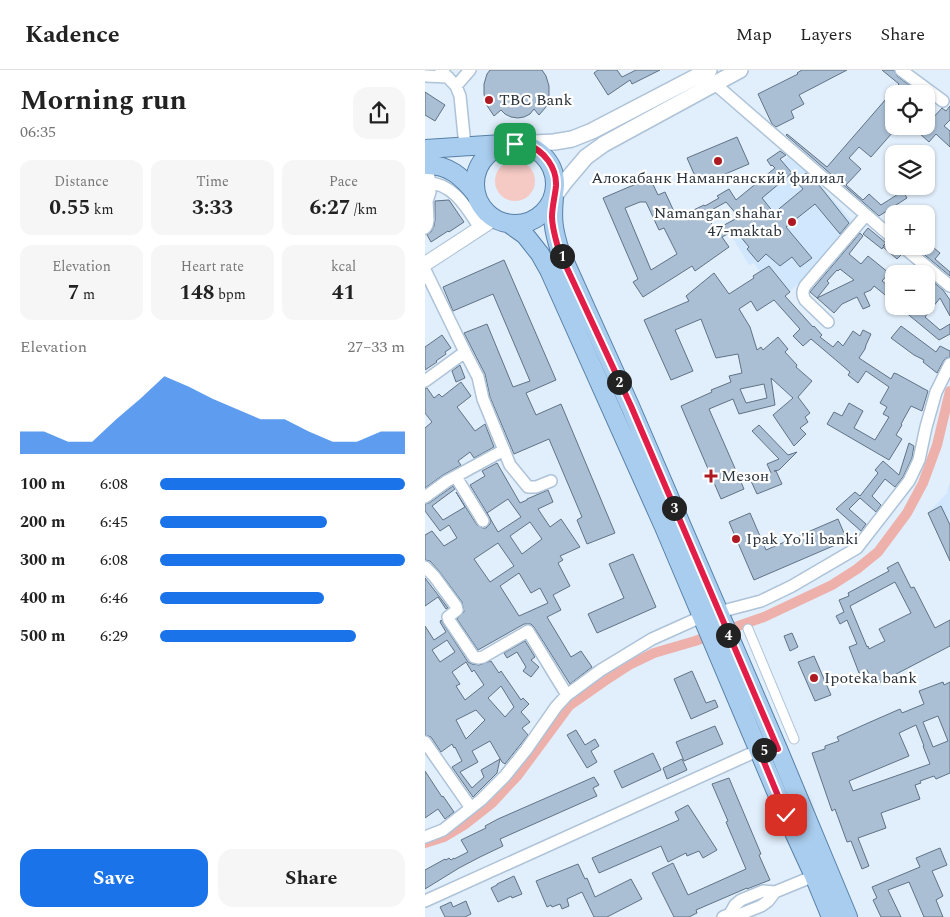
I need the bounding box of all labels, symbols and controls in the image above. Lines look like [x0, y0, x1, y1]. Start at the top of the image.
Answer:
text: Kadence [25, 17, 120, 53]
text: Map [736, 21, 772, 48]
text: Layers [800, 21, 852, 48]
text: Share [880, 21, 925, 48]
text: Morning run [20, 79, 187, 122]
map controls [885, 85, 935, 315]
button: locate [885, 85, 935, 135]
button: share [353, 87, 405, 139]
place label: TBC Bank [499, 88, 573, 112]
marker: TBC Bank [483, 94, 495, 106]
text: 06:35 [20, 120, 56, 144]
pin [494, 123, 536, 165]
icon: arrive [501, 130, 529, 158]
button: layers [885, 145, 935, 195]
marker: Алокабанк Наманганский филиал [712, 155, 724, 167]
place label: Алокабанк Наманганский филиал [591, 166, 845, 190]
text: Distance [54, 171, 109, 192]
text: Time [196, 171, 229, 192]
text: Pace [329, 171, 358, 192]
text: 0.55 [49, 192, 90, 224]
text: 3:33 [192, 192, 233, 224]
text: 6:27 [310, 192, 351, 224]
text: km [90, 199, 114, 220]
text: /km [351, 199, 377, 220]
place label: Namangan shahar 47-maktab [654, 201, 782, 243]
button: + [885, 205, 935, 255]
marker: Namangan shahar 47-maktab [786, 216, 798, 228]
pin: 1 [549, 244, 575, 268]
text: 1 [559, 246, 566, 267]
text: Elevation [52, 256, 111, 277]
text: Heart rate [181, 256, 244, 277]
text: kcal [331, 256, 356, 277]
button: − [885, 265, 935, 315]
text: 7 [68, 277, 80, 309]
text: 148 [179, 277, 215, 309]
text: 41 [332, 277, 355, 309]
text: m [80, 284, 95, 305]
text: bpm [215, 284, 246, 305]
text: Elevation [20, 335, 87, 359]
text: 27–33 m [347, 335, 405, 359]
pin: 2 [607, 370, 631, 394]
text: 2 [616, 372, 623, 393]
place label: Мезон [721, 464, 769, 488]
marker: Мезон [705, 470, 717, 482]
text: 100 m [20, 472, 65, 496]
text: 6:08 [100, 472, 128, 496]
pin: 3 [661, 496, 687, 520]
text: 3 [671, 498, 678, 519]
text: 200 m [20, 510, 65, 534]
text: 6:45 [100, 510, 128, 534]
place label: Ipak Yo'li banki [746, 527, 859, 551]
marker: Ipak Yo'li banki [730, 533, 742, 545]
text: 300 m [20, 548, 65, 572]
text: 6:08 [100, 548, 128, 572]
text: 400 m [20, 586, 65, 610]
text: 6:46 [100, 586, 128, 610]
pin: 4 [715, 622, 741, 648]
text: 500 m [20, 624, 65, 648]
text: 6:29 [100, 624, 128, 648]
text: 4 [725, 625, 732, 646]
place label: Ipoteka bank [824, 666, 917, 690]
marker: Ipoteka bank [808, 672, 820, 684]
pin: 5 [751, 738, 777, 762]
text: 5 [761, 740, 768, 761]
pin [765, 794, 807, 836]
icon: check [772, 801, 800, 829]
button: Save [20, 849, 208, 907]
button: Share [218, 849, 405, 907]

